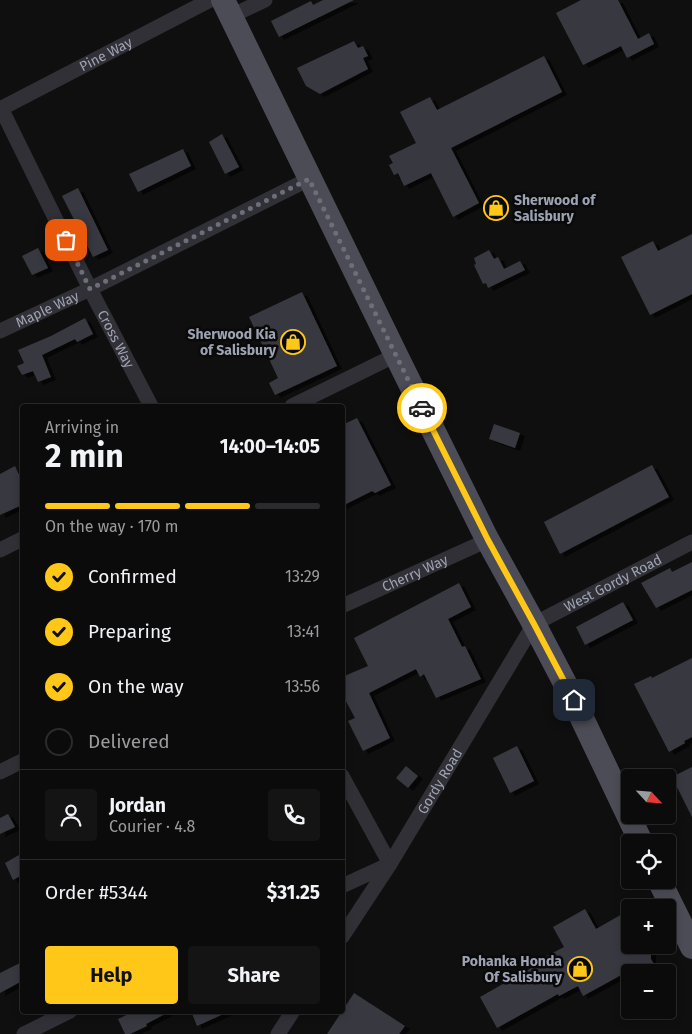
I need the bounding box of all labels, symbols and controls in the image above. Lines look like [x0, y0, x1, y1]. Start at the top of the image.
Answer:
street label: Pine Way [77, 34, 135, 75]
place label: Sherwood of Salisbury [514, 192, 597, 225]
shop icon: Sherwood of Salisbury [483, 195, 509, 221]
pin [45, 219, 87, 261]
icon: bag [52, 226, 80, 254]
street label: Maple Way [13, 287, 82, 331]
street label: Cross Way [94, 307, 138, 371]
place label: Sherwood Kia of Salisbury [188, 326, 277, 359]
shop icon: Sherwood Kia of Salisbury [280, 329, 306, 355]
courier [397, 383, 447, 433]
icon: car [408, 394, 436, 422]
text: Arriving in [45, 418, 119, 437]
text: 14:00–14:05 [220, 435, 320, 458]
text: 2 min [45, 437, 124, 475]
text: On the way · 170 m [45, 517, 178, 536]
street label: Cherry Way [380, 551, 451, 596]
street label: West Gordy Road [561, 551, 665, 616]
icon: check [45, 563, 73, 591]
text: Confirmed [88, 565, 177, 588]
text: 13:29 [285, 567, 320, 586]
icon: check [45, 618, 73, 646]
text: Preparing [88, 620, 171, 643]
text: 13:41 [287, 622, 320, 641]
icon: check [45, 673, 73, 701]
text: On the way [88, 675, 184, 698]
text: 13:56 [285, 677, 320, 696]
pin [553, 679, 595, 721]
icon: home [560, 686, 588, 714]
text: Delivered [88, 730, 170, 753]
street label: Gordy Road [414, 746, 466, 817]
north arrow [621, 769, 676, 824]
map controls [621, 769, 676, 1019]
button: person [45, 789, 97, 841]
button: phone [268, 789, 320, 841]
text: Jordan [109, 794, 166, 817]
text: Courier · 4.8 [109, 817, 195, 836]
button: locate [621, 834, 676, 889]
text: Order #5344 [45, 881, 148, 904]
text: $31.25 [267, 881, 320, 904]
button: + [621, 899, 676, 954]
button: Help [45, 946, 178, 1004]
button: Share [188, 946, 320, 1004]
place label: Pohanka Honda Of Salisbury [462, 953, 563, 986]
shop icon: Pohanka Honda Of Salisbury [567, 956, 593, 982]
button: − [621, 964, 676, 1019]

